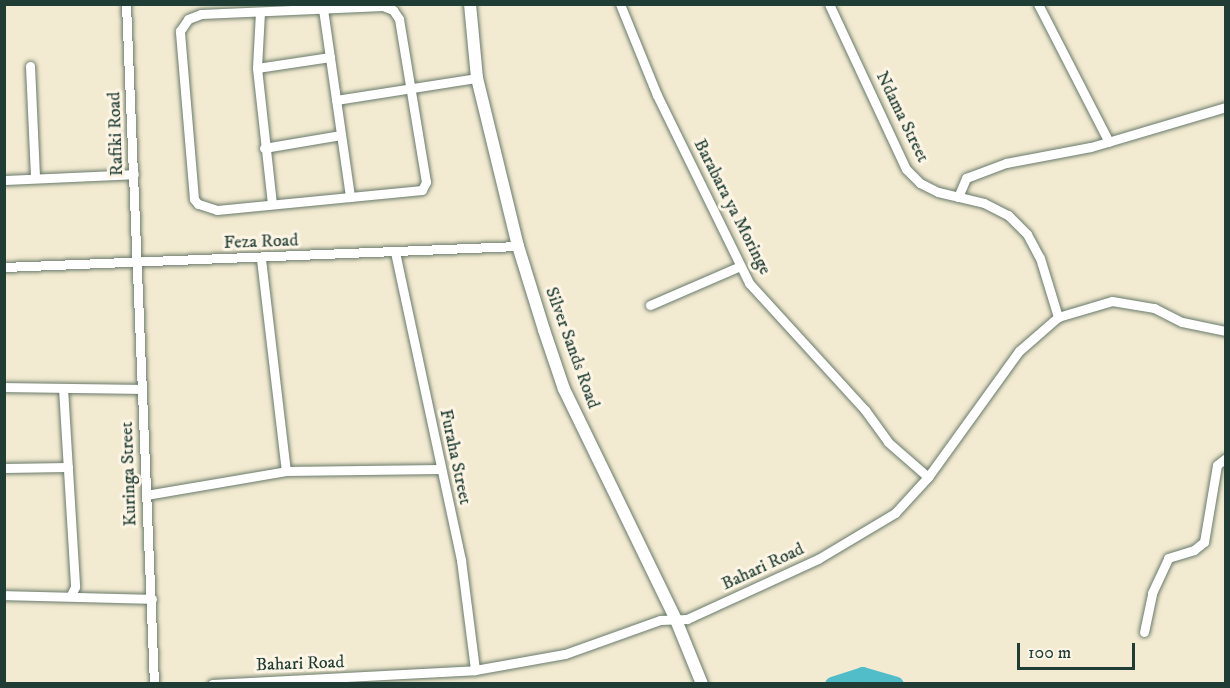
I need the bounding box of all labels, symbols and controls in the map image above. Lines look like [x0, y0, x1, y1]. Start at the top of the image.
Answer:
street label: Ndama Street [871, 68, 933, 166]
street label: Rafiki Road [104, 91, 128, 177]
street label: Barabara ya Moringe [688, 135, 776, 279]
street label: Feza Road [223, 230, 299, 254]
street label: Silver Sands Road [540, 284, 604, 412]
street label: Furaha Street [434, 407, 476, 507]
street label: Kuringa Street [116, 421, 142, 527]
street label: Bahari Road [718, 538, 808, 596]
scale bar [1020, 631, 1138, 669]
text: 100 m [1028, 642, 1071, 664]
street label: Bahari Road [255, 652, 345, 676]

